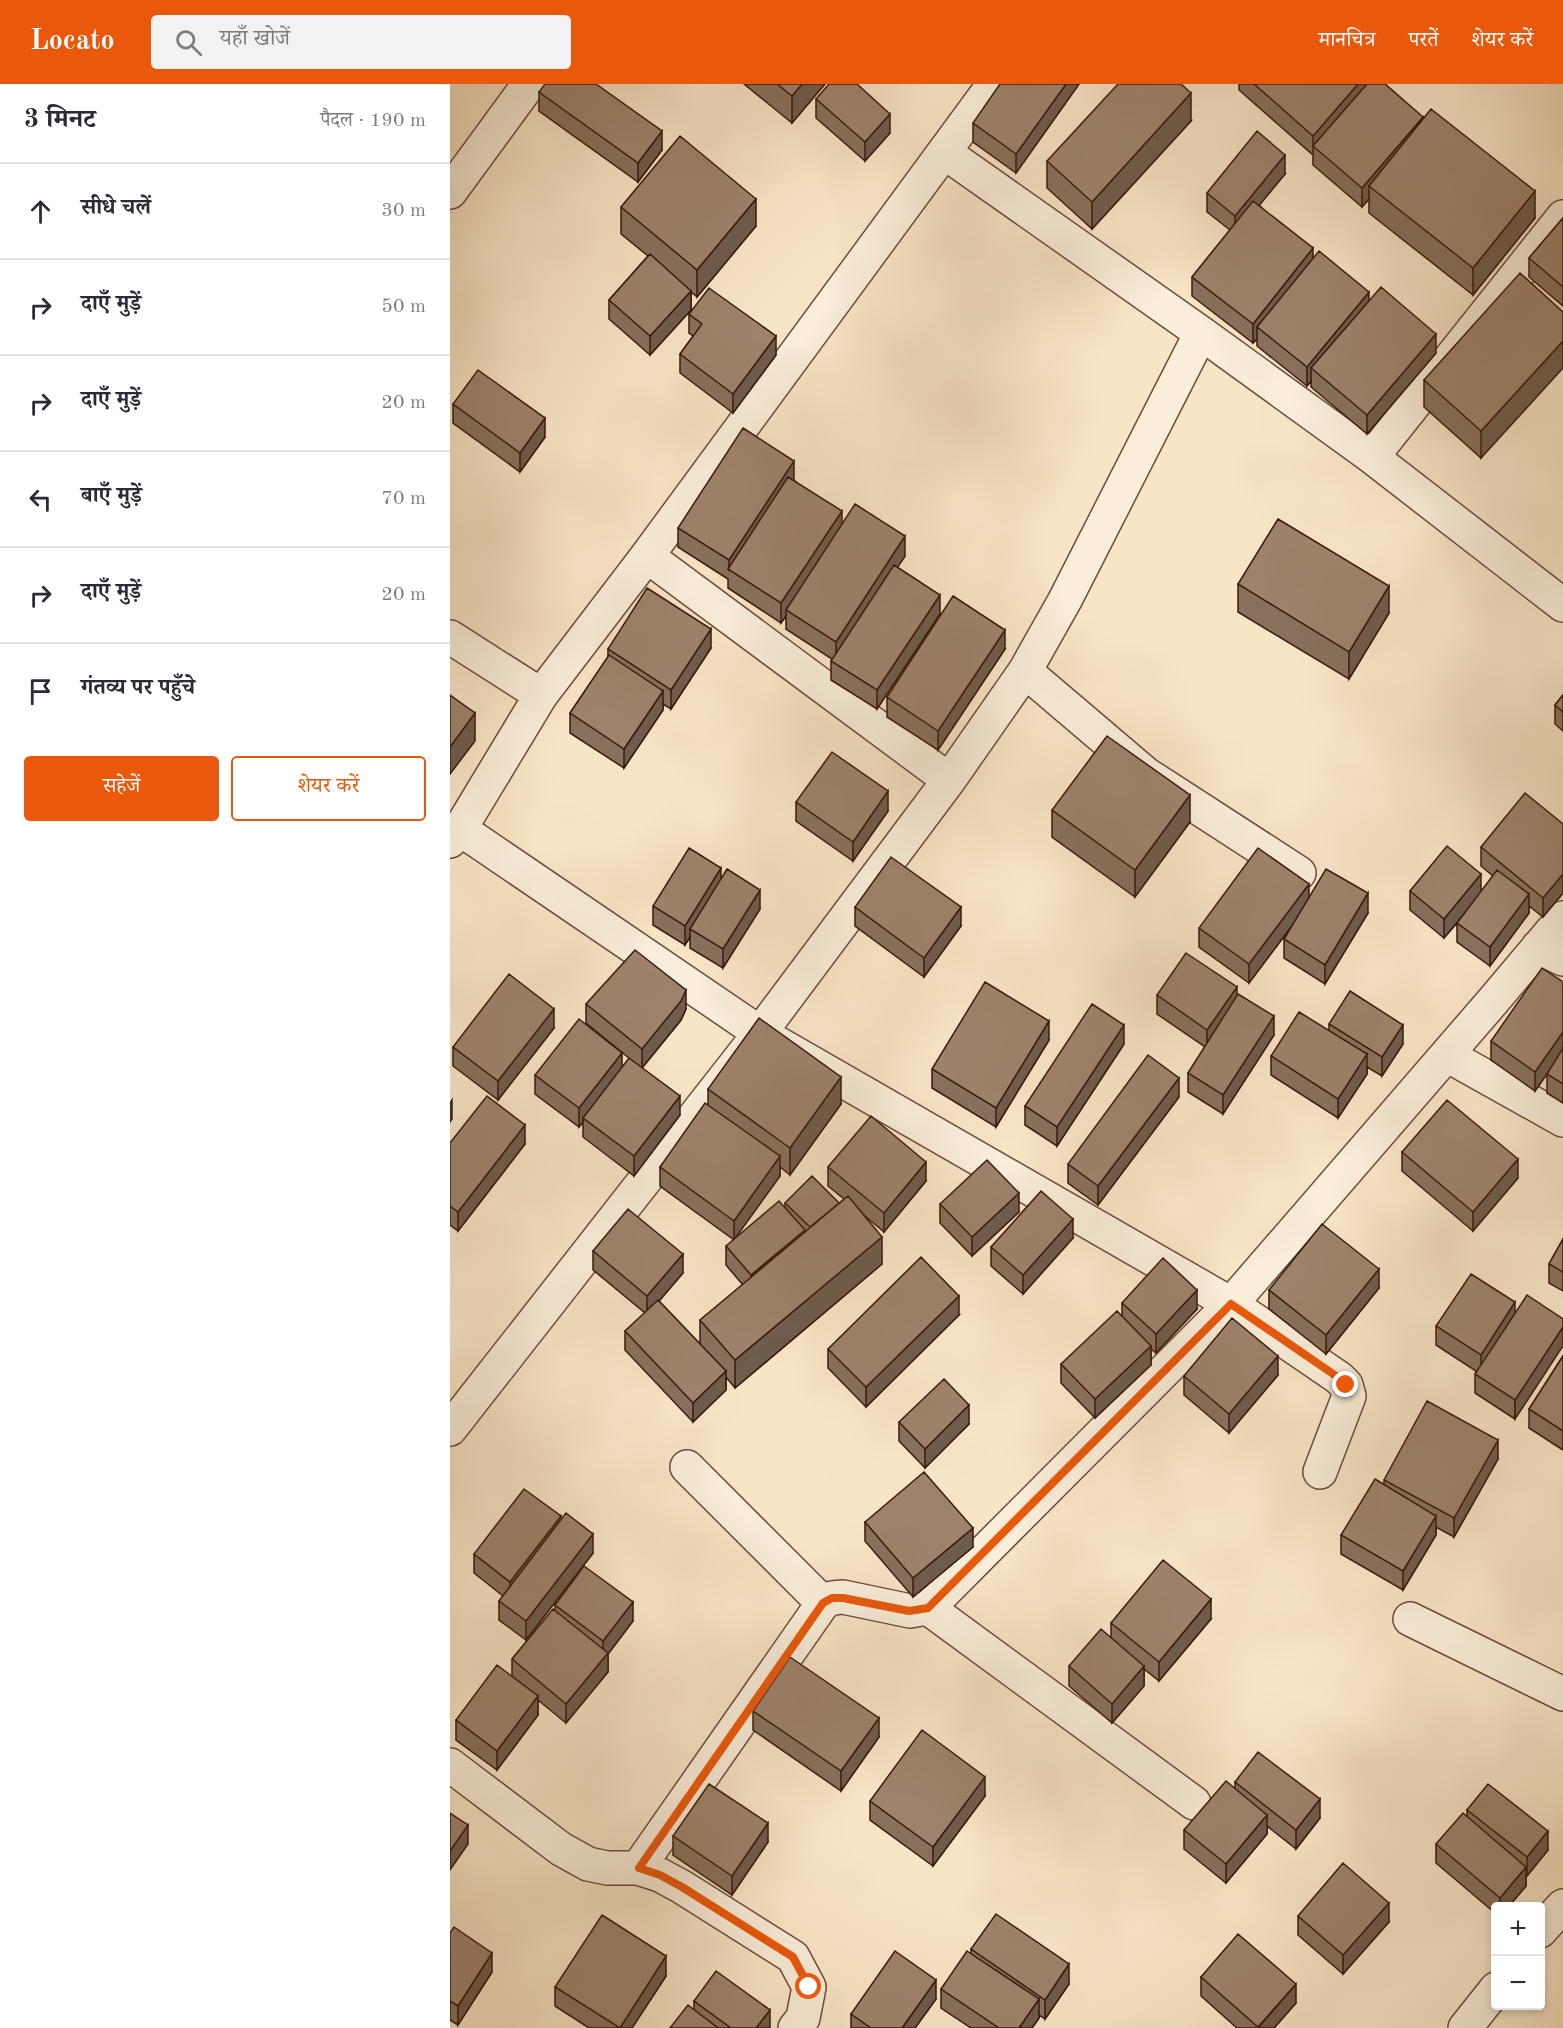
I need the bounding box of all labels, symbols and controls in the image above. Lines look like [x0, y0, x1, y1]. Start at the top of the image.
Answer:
search box [151, 15, 571, 69]
icon: search [172, 26, 205, 59]
text: Locato [30, 28, 115, 56]
text: यहाँ खोजें [220, 28, 290, 50]
text: मानचित्र [1319, 30, 1375, 51]
text: परतें [1408, 30, 1438, 51]
text: शेयर करें [1471, 30, 1533, 51]
text: 3 मिनट [24, 107, 96, 133]
text: पैदल · 190 m [320, 111, 426, 131]
icon: ahead [24, 195, 57, 228]
text: सीधे चलें [81, 197, 151, 219]
text: 30 m [381, 201, 426, 221]
icon: right [24, 291, 57, 324]
text: दाएँ मुड़ें [81, 293, 141, 315]
text: 50 m [381, 297, 426, 317]
icon: right [24, 387, 57, 420]
text: दाएँ मुड़ें [81, 389, 141, 411]
text: 20 m [381, 393, 426, 413]
icon: left [24, 483, 57, 516]
text: बाएँ मुड़ें [81, 485, 142, 507]
text: 70 m [381, 489, 426, 509]
icon: right [24, 579, 57, 612]
text: दाएँ मुड़ें [81, 581, 141, 603]
text: 20 m [381, 585, 426, 605]
icon: arrive [24, 675, 57, 708]
text: गंतव्य पर पहुँचे [81, 677, 195, 699]
button: सहेजें [24, 756, 219, 821]
button: शेयर करें [231, 756, 426, 821]
route end [1332, 1371, 1358, 1397]
map controls [1491, 1902, 1545, 2010]
button: + [1491, 1902, 1545, 1956]
button: − [1491, 1956, 1545, 2010]
route start [795, 1973, 821, 1999]

